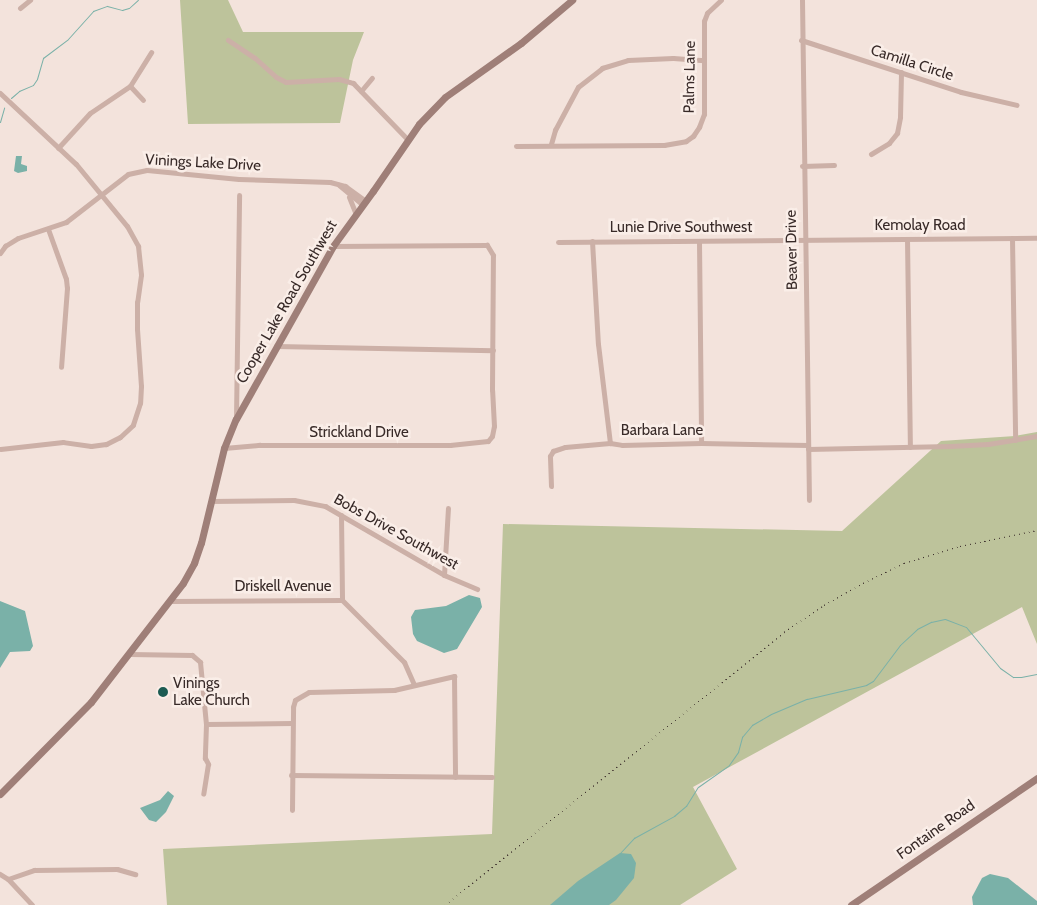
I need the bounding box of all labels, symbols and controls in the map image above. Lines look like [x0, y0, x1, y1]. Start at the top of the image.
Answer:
street label: Palms Lane [680, 41, 700, 113]
street label: Camilla Circle [868, 41, 956, 85]
street label: Vinings Lake Drive [145, 151, 261, 175]
street label: Beaver Drive [782, 210, 802, 290]
street label: Cooper Lake Road Southwest [233, 217, 341, 387]
street label: Kemolay Road [875, 217, 965, 235]
street label: Lunie Drive Southwest [610, 219, 752, 237]
street label: Barbara Lane [621, 422, 703, 440]
street label: Strickland Drive [309, 424, 409, 442]
street label: Bobs Drive Southwest [330, 490, 462, 574]
street label: Driskell Avenue [234, 578, 332, 596]
place label: Vinings Lake Church [173, 674, 250, 709]
marker: Vinings Lake Church [157, 686, 169, 698]
street label: Fontaine Road [894, 796, 978, 864]

